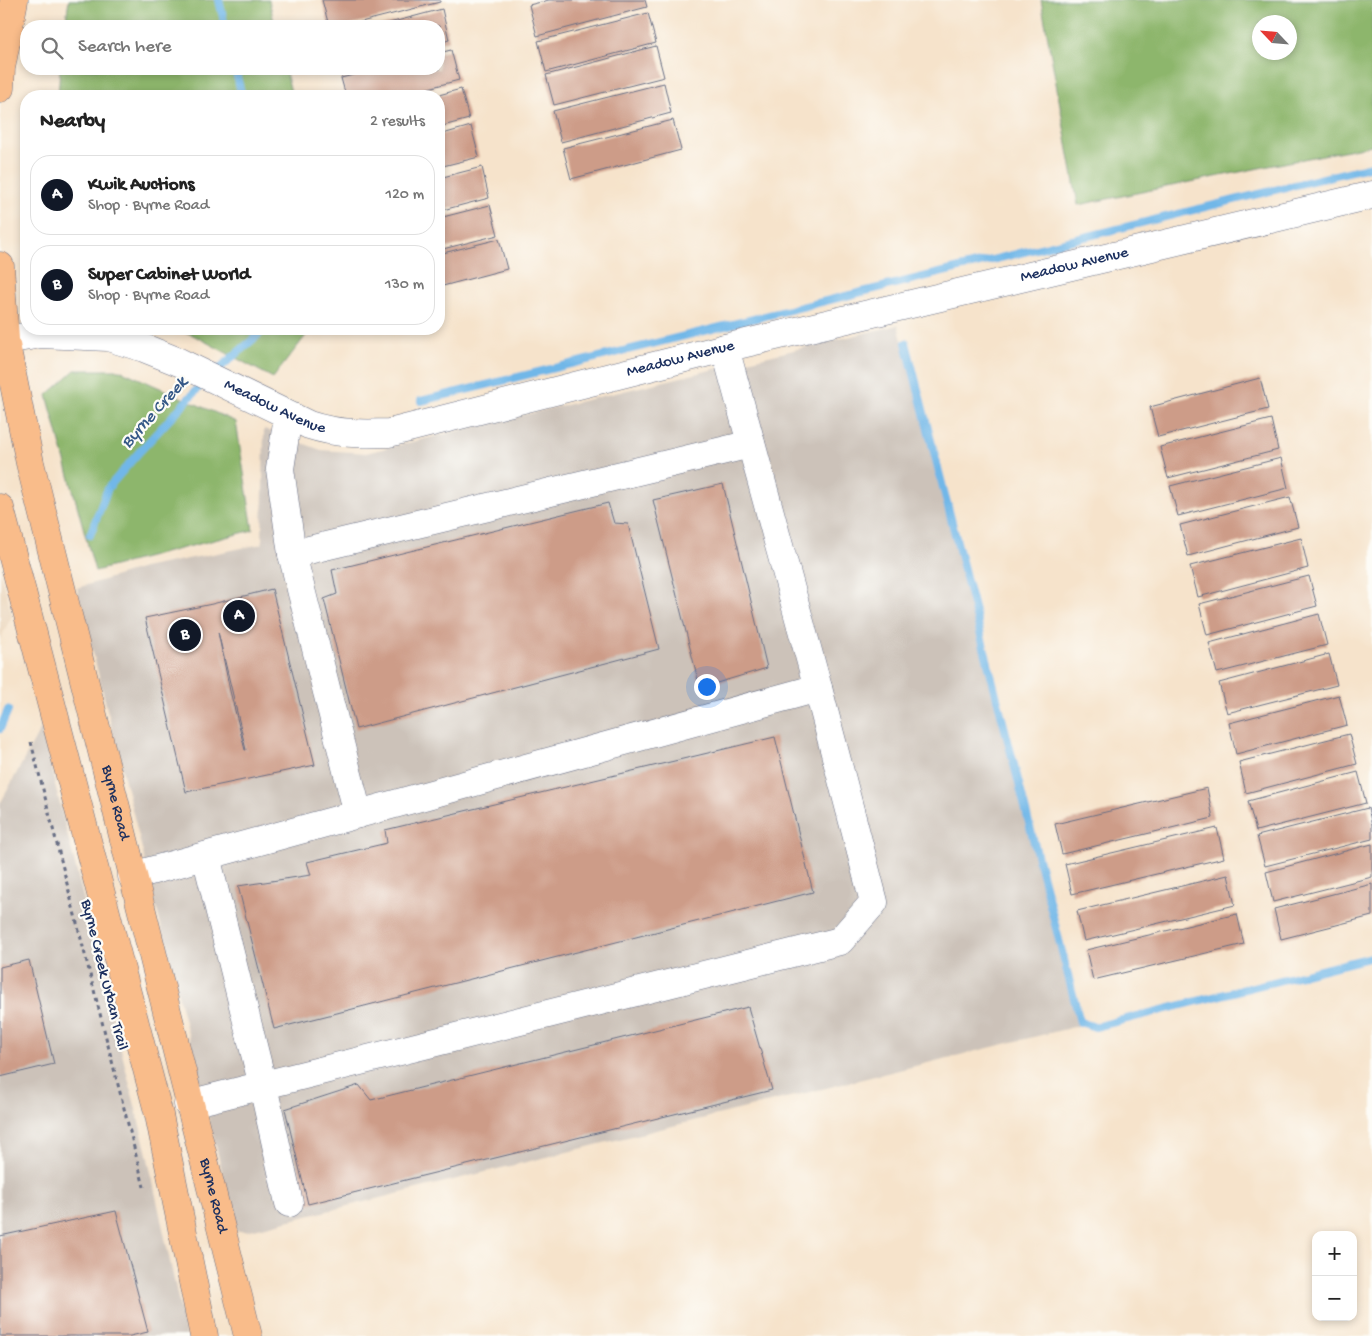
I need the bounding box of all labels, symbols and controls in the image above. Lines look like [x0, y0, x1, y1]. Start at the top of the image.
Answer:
north arrow [1252, 15, 1297, 60]
search box [20, 20, 445, 75]
icon: search [38, 34, 66, 62]
text: Search here [78, 36, 172, 59]
text: Nearby [40, 110, 105, 135]
text: 2 results [370, 113, 425, 132]
text: Kwik Auctions [88, 174, 195, 197]
text: A [52, 186, 62, 205]
text: 120 m [385, 186, 424, 205]
text: Shop · Byrne Road [88, 197, 209, 216]
street label: Meadow Avenue [1019, 243, 1131, 287]
text: Super Cabinet World [88, 264, 250, 287]
text: B [53, 276, 61, 295]
text: 130 m [385, 276, 424, 295]
text: Shop · Byrne Road [88, 287, 209, 306]
street label: Meadow Avenue [625, 336, 737, 382]
water label: Byrne Creek [117, 371, 194, 453]
street label: Meadow Avenue [221, 376, 328, 439]
pin: A [223, 597, 255, 635]
pin: B [169, 616, 201, 654]
your location [694, 674, 720, 700]
street label: Byrne Road [96, 763, 134, 844]
street label: Byrne Creek Urban Trail [75, 897, 131, 1052]
street label: Byrne Road [194, 1155, 232, 1237]
map controls [1312, 1231, 1357, 1321]
button: + [1312, 1231, 1357, 1276]
button: − [1312, 1276, 1357, 1321]

